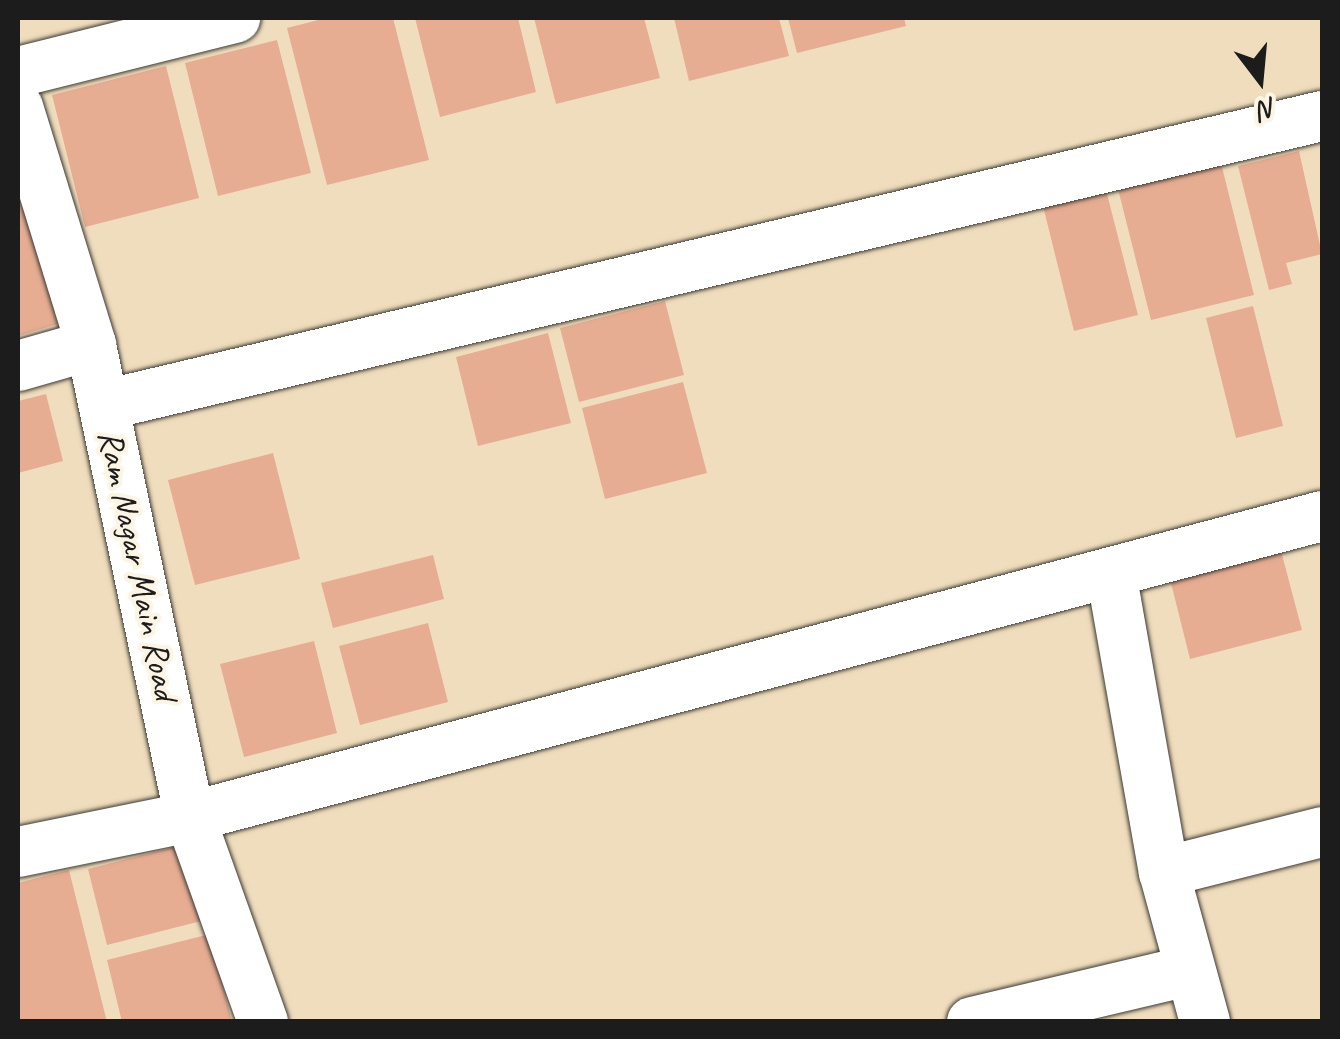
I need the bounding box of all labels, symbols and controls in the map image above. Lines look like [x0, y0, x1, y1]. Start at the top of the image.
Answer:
north arrow [1210, 30, 1310, 130]
text: N [1255, 90, 1282, 129]
street label: Ram Nagar Main Road [89, 426, 187, 704]

